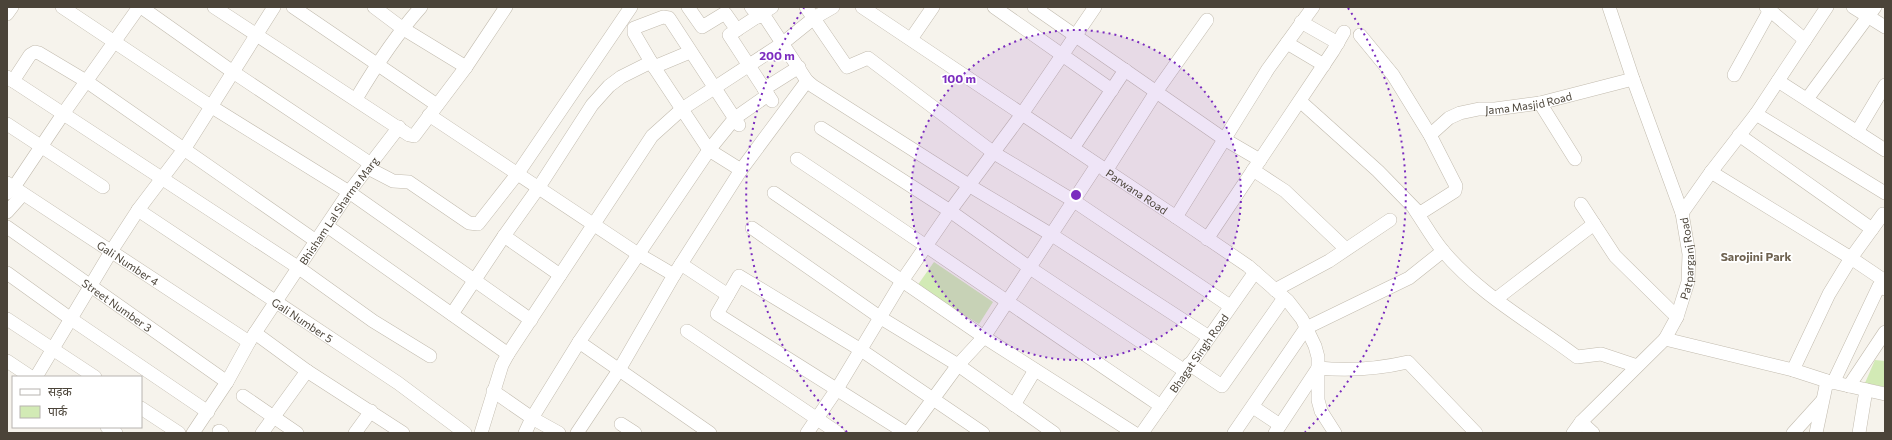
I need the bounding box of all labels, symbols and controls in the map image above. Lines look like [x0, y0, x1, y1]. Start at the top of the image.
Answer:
text: 200 m [759, 48, 795, 62]
text: 100 m [942, 71, 976, 85]
street label: Jama Masjid Road [1485, 89, 1573, 117]
street label: Bhisham Lal Sharma Marg [296, 154, 381, 267]
street label: Parwana Road [1104, 166, 1170, 216]
centre of rings [1069, 188, 1083, 202]
street label: Patparganj Road [1676, 217, 1695, 301]
street label: Gali Number 4 [95, 238, 162, 288]
district label: Sarojini Park [1721, 249, 1791, 263]
street label: Street Number 3 [80, 276, 155, 334]
street label: Gali Number 5 [270, 295, 336, 345]
street label: Bhagat Singh Road [1166, 311, 1230, 395]
legend [12, 376, 142, 428]
text: सड़क [48, 384, 73, 399]
text: पार्क [48, 404, 68, 418]

